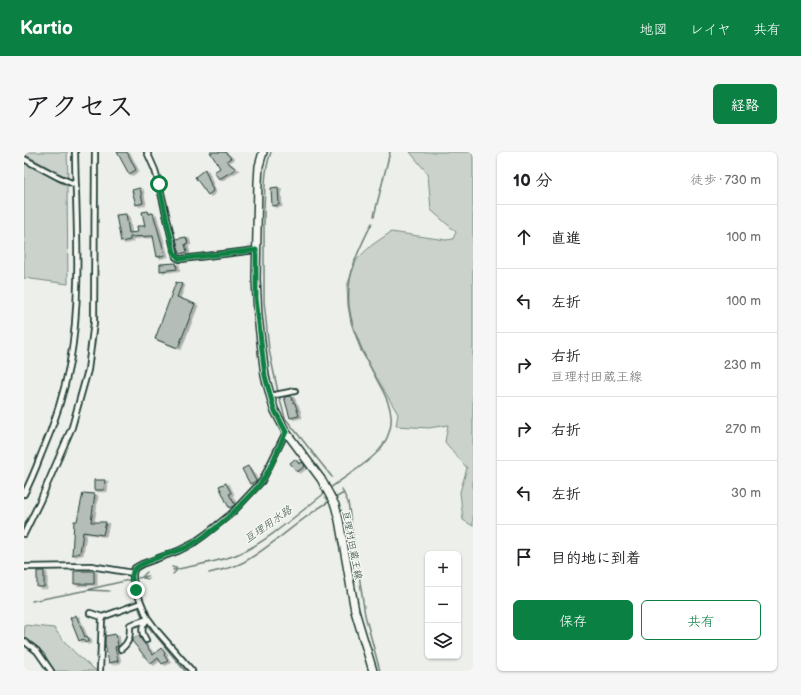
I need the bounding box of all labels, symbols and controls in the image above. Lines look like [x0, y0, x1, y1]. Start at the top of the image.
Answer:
text: Kartio [20, 17, 73, 40]
text: 地図 [640, 21, 668, 38]
text: レイヤ [690, 21, 731, 38]
text: 共有 [753, 21, 781, 38]
button: 経路 [713, 84, 777, 124]
text: アクセス [24, 91, 134, 124]
text: 10 分 [513, 171, 552, 191]
text: 徒歩 · 730 m [691, 172, 761, 188]
route start [150, 175, 168, 193]
icon: ahead [513, 226, 535, 248]
text: 直進 [551, 229, 581, 248]
text: 100 m [726, 229, 761, 245]
icon: left [513, 290, 535, 312]
text: 左折 [551, 293, 581, 312]
text: 100 m [726, 293, 761, 309]
text: 右折 [551, 347, 581, 366]
icon: right [513, 354, 535, 376]
text: 230 m [724, 357, 761, 373]
text: 亘理村田蔵王線 [551, 369, 642, 385]
icon: right [513, 418, 535, 440]
text: 右折 [551, 421, 581, 440]
text: 270 m [725, 421, 761, 437]
icon: left [513, 482, 535, 504]
text: 左折 [551, 485, 581, 504]
text: 30 m [731, 485, 761, 501]
water label: 亘理用水路 [242, 503, 295, 546]
street label: 亘理村田蔵王線 [339, 510, 365, 581]
icon: arrive [513, 546, 535, 568]
text: 目的地に到着 [551, 549, 641, 568]
map controls [425, 551, 461, 659]
button: + [425, 551, 461, 587]
route end [127, 581, 145, 599]
button: − [425, 587, 461, 623]
button: 保存 [513, 600, 633, 640]
button: 共有 [641, 600, 761, 640]
button: layers [425, 623, 461, 659]

